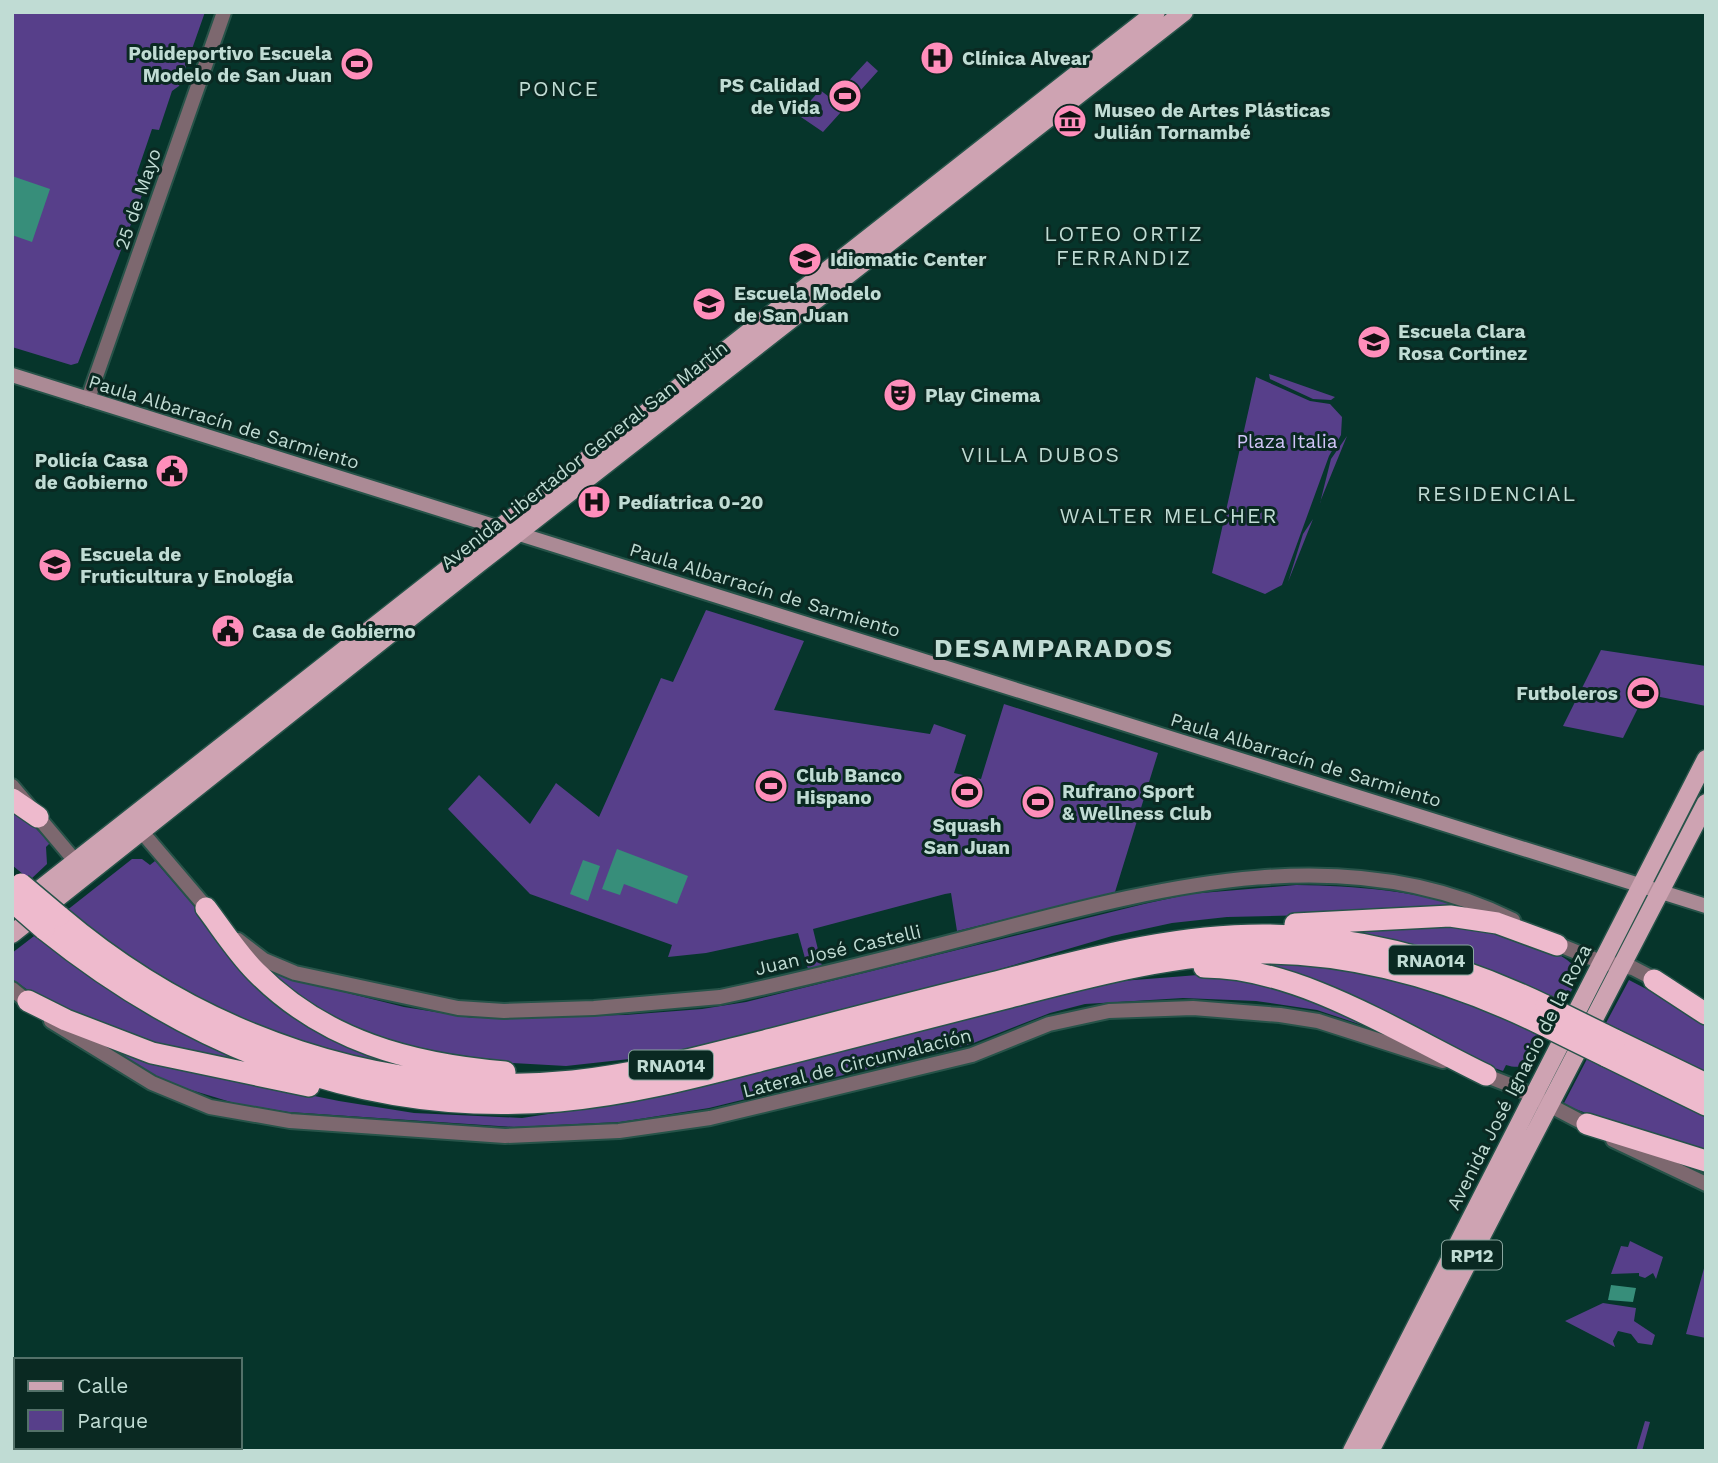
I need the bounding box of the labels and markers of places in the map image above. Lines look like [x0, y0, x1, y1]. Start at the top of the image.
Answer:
hospital icon: Clínica Alvear [918, 39, 956, 77]
place label: Polideportivo Escuela Modelo de San Juan [128, 42, 332, 87]
sports icon: Polideportivo Escuela Modelo de San Juan [338, 45, 376, 83]
place label: Clínica Alvear [962, 47, 1091, 70]
place label: PS Calidad de Vida [719, 74, 820, 119]
sports icon: PS Calidad de Vida [826, 77, 864, 115]
place label: Museo de Artes Plásticas Julián Tornambé [1094, 99, 1330, 144]
museum icon: Museo de Artes Plásticas Julián Tornambé [1051, 102, 1089, 140]
school or university icon: Idiomatic Center [786, 240, 824, 278]
place label: Idiomatic Center [830, 248, 987, 271]
place label: Escuela Modelo de San Juan [734, 282, 881, 327]
school or university icon: Escuela Modelo de San Juan [690, 285, 728, 323]
place label: Escuela Clara Rosa Cortinez [1398, 320, 1528, 365]
school or university icon: Escuela Clara Rosa Cortinez [1355, 323, 1393, 361]
theatre icon: Play Cinema [881, 376, 919, 414]
place label: Play Cinema [925, 384, 1040, 407]
place label: Policía Casa de Gobierno [35, 449, 148, 494]
public building icon: Policía Casa de Gobierno [153, 452, 191, 490]
hospital icon: Pedíatrica 0-20 [575, 483, 613, 521]
place label: Pedíatrica 0-20 [618, 491, 763, 514]
place label: Escuela de Fruticultura y Enología [80, 543, 293, 588]
school or university icon: Escuela de Fruticultura y Enología [36, 546, 74, 584]
public building icon: Casa de Gobierno [209, 612, 247, 650]
place label: Casa de Gobierno [252, 620, 416, 643]
sports icon: Futboleros [1624, 674, 1662, 712]
place label: Futboleros [1516, 682, 1618, 705]
place label: Club Banco Hispano [796, 764, 902, 809]
sports icon: Club Banco Hispano [752, 767, 790, 805]
sports icon: Squash San Juan [948, 773, 986, 811]
place label: Rufrano Sport & Wellness Club [1062, 780, 1212, 825]
sports icon: Rufrano Sport & Wellness Club [1019, 783, 1057, 821]
place label: Squash San Juan [924, 814, 1010, 859]

